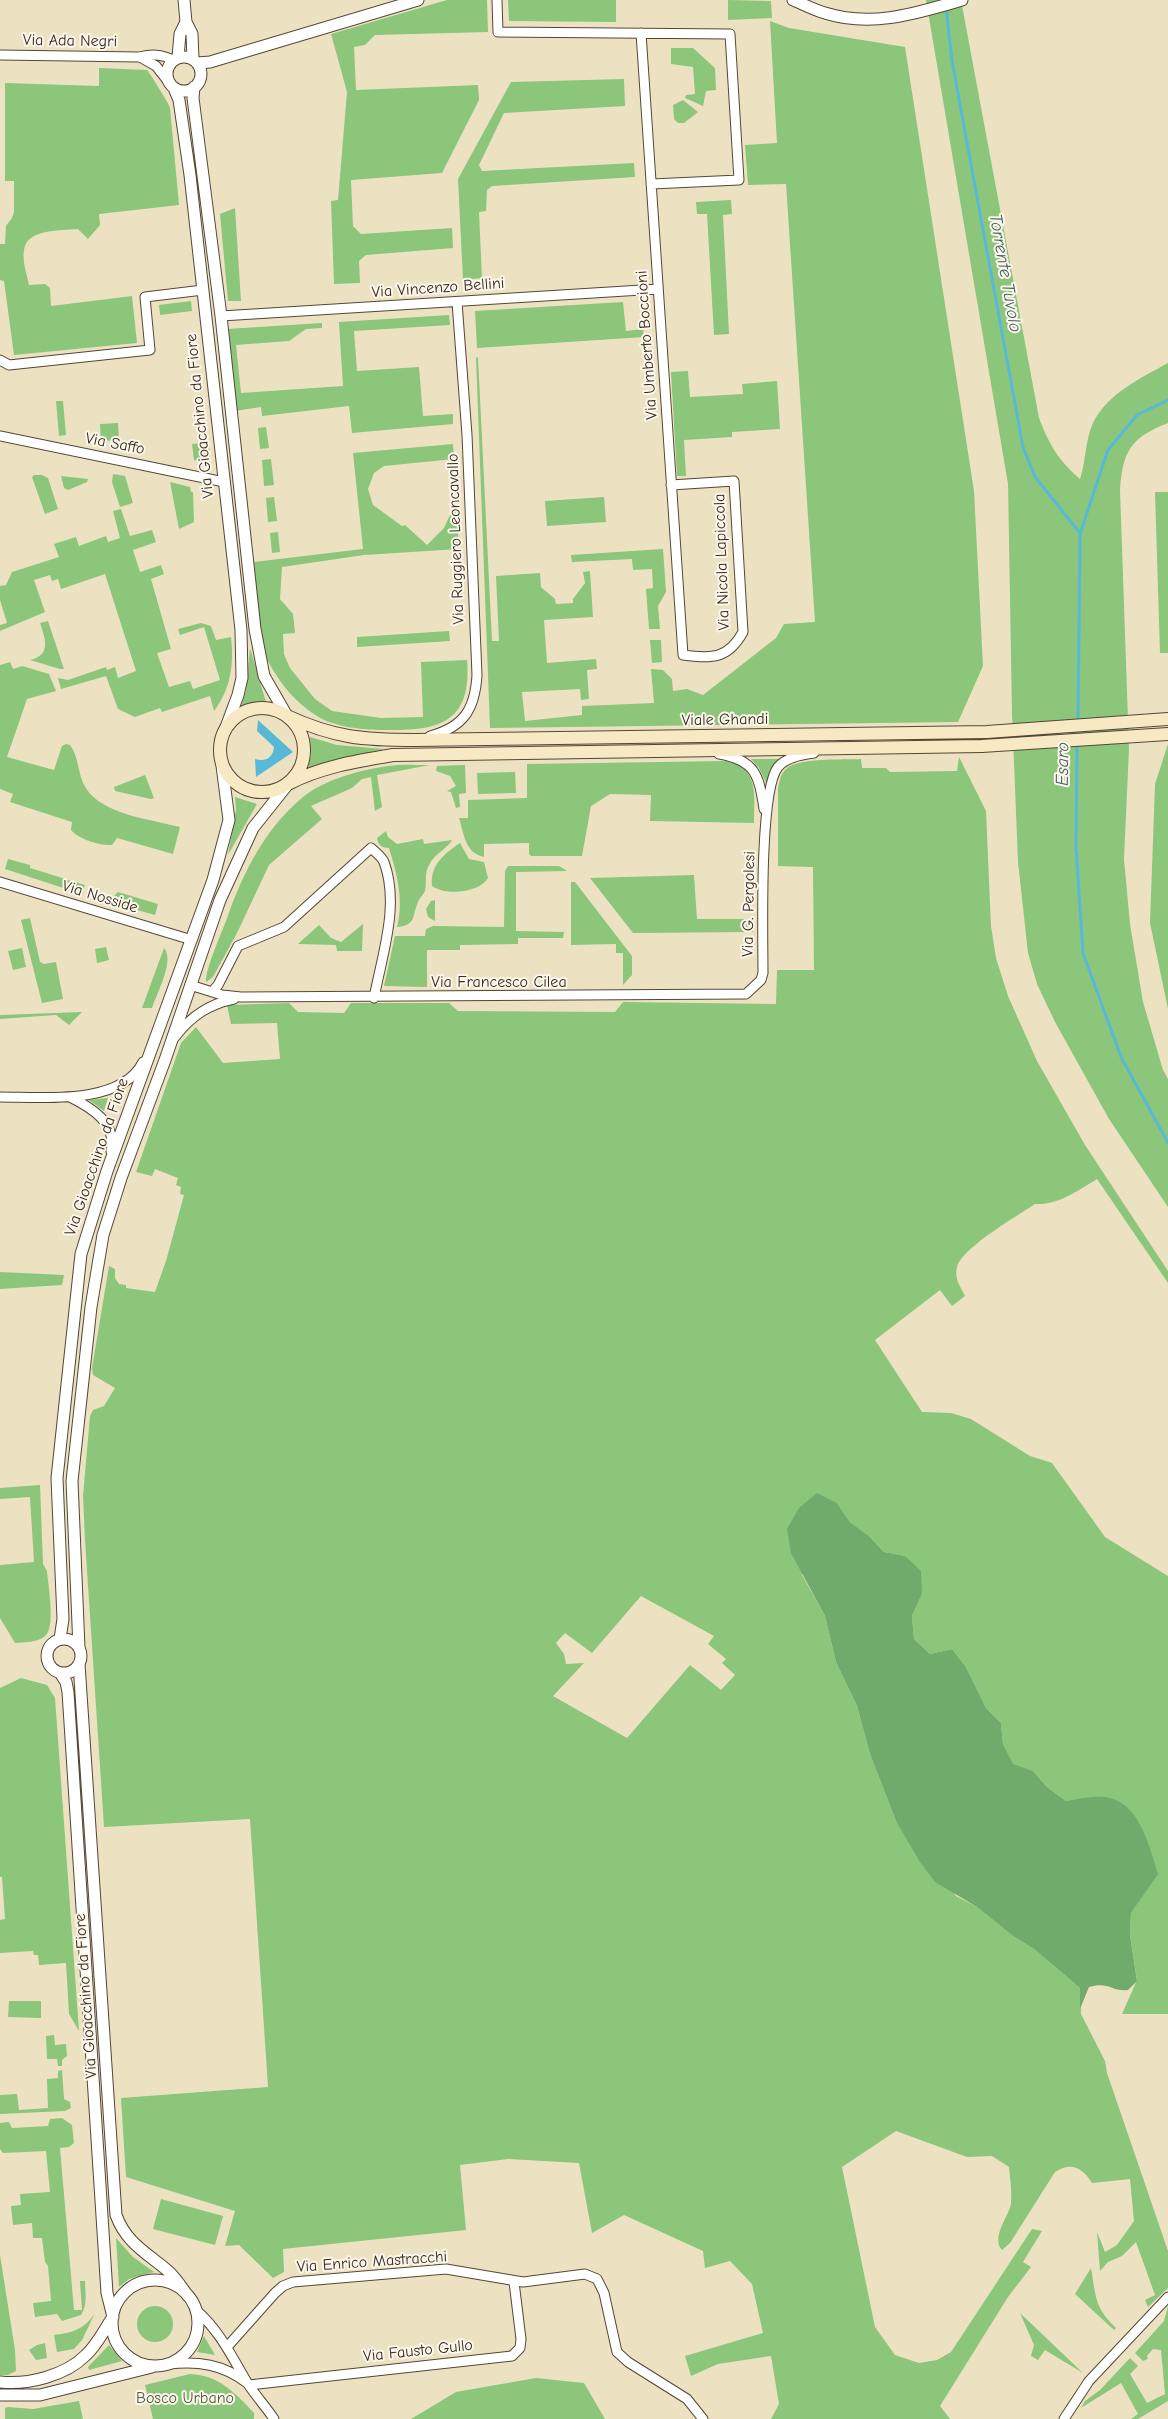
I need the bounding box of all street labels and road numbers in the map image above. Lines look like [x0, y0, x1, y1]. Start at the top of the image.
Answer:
street label: Via Ada Negri [23, 31, 117, 51]
street label: Via Umberto Boccioni [632, 270, 662, 420]
street label: Via Vincenzo Bellini [371, 274, 505, 302]
street label: Via Gioacchino da Fiore [182, 333, 218, 499]
street label: Via Saffo [84, 429, 146, 459]
street label: Via Ruggiero Leoncavallo [443, 453, 469, 625]
street label: Via Nicola Lapiccola [710, 493, 734, 631]
street label: Viale Ghandi [682, 710, 768, 730]
street label: Via G. Pergolesi [738, 851, 760, 957]
street label: Via Nosside [60, 876, 140, 918]
street label: Via Francesco Cilea [431, 972, 567, 992]
street label: Via Gioacchino da Fiore [61, 1076, 133, 1238]
street label: Via Gioacchino da Fiore [71, 1913, 101, 2079]
street label: Via Enrico Mastracchi [296, 2247, 448, 2277]
street label: Via Fausto Gullo [362, 2336, 474, 2366]

